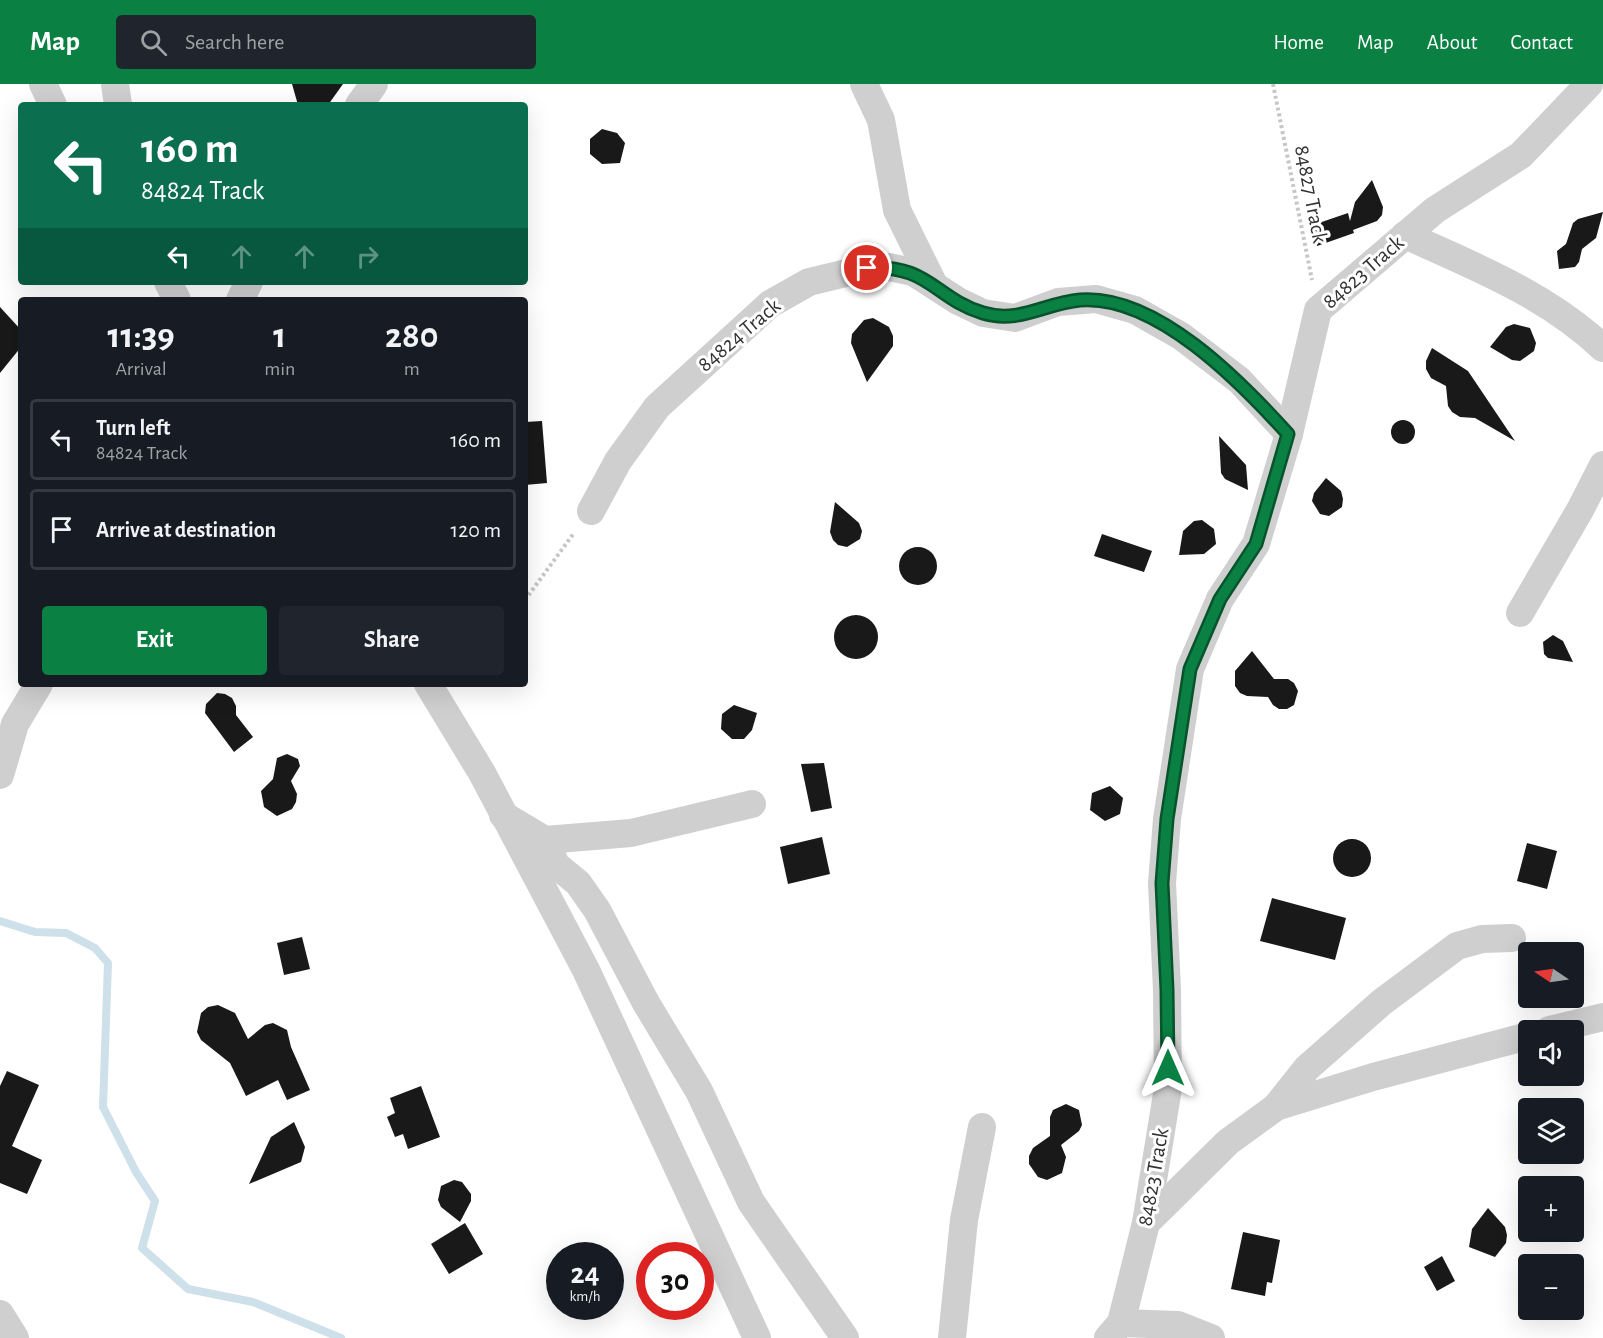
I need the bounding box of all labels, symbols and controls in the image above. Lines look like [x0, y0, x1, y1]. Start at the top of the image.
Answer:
search box [116, 15, 536, 69]
icon: search [137, 26, 170, 59]
text: Map [30, 28, 80, 56]
text: Search here [185, 31, 284, 53]
text: Home [1273, 32, 1324, 53]
text: Map [1357, 32, 1394, 53]
text: About [1427, 32, 1477, 53]
text: Contact [1510, 32, 1573, 53]
icon: left [42, 126, 120, 204]
text: 160 m [141, 128, 239, 170]
street label: 84827 Track [1291, 143, 1331, 245]
text: 84824 Track [141, 177, 264, 204]
street label: 84823 Track [1318, 231, 1408, 313]
icon: left [162, 240, 195, 273]
icon: ahead [225, 240, 258, 273]
icon: ahead [288, 240, 321, 273]
icon: right [351, 240, 384, 273]
pin [841, 242, 892, 293]
icon: arrive [850, 251, 883, 284]
street label: 84824 Track [693, 294, 785, 376]
text: 11:39 [108, 318, 175, 354]
text: 1 [273, 318, 286, 354]
text: 280 [385, 318, 438, 354]
text: Arrival [115, 359, 167, 379]
text: min [264, 359, 295, 379]
text: m [404, 359, 420, 379]
text: Turn left [96, 417, 170, 439]
icon: left [45, 423, 78, 456]
text: 160 m [450, 429, 501, 451]
text: 84824 Track [96, 443, 187, 463]
icon: arrive [45, 513, 78, 546]
text: Arrive at destination [96, 519, 276, 541]
text: 120 m [451, 519, 501, 541]
button: Exit [42, 606, 267, 675]
button: Share [279, 606, 504, 675]
north arrow [1518, 942, 1584, 1008]
map controls [1518, 942, 1584, 1320]
button: sound [1518, 1020, 1584, 1086]
position arrow [1136, 1036, 1200, 1100]
button: layers [1518, 1098, 1584, 1164]
street label: 84823 Track [1134, 1126, 1172, 1228]
button: + [1518, 1176, 1584, 1242]
speed limit sign: 30 [636, 1242, 714, 1320]
button: − [1518, 1254, 1584, 1320]
text: 24 [570, 1259, 600, 1289]
text: km/h [570, 1289, 600, 1304]

